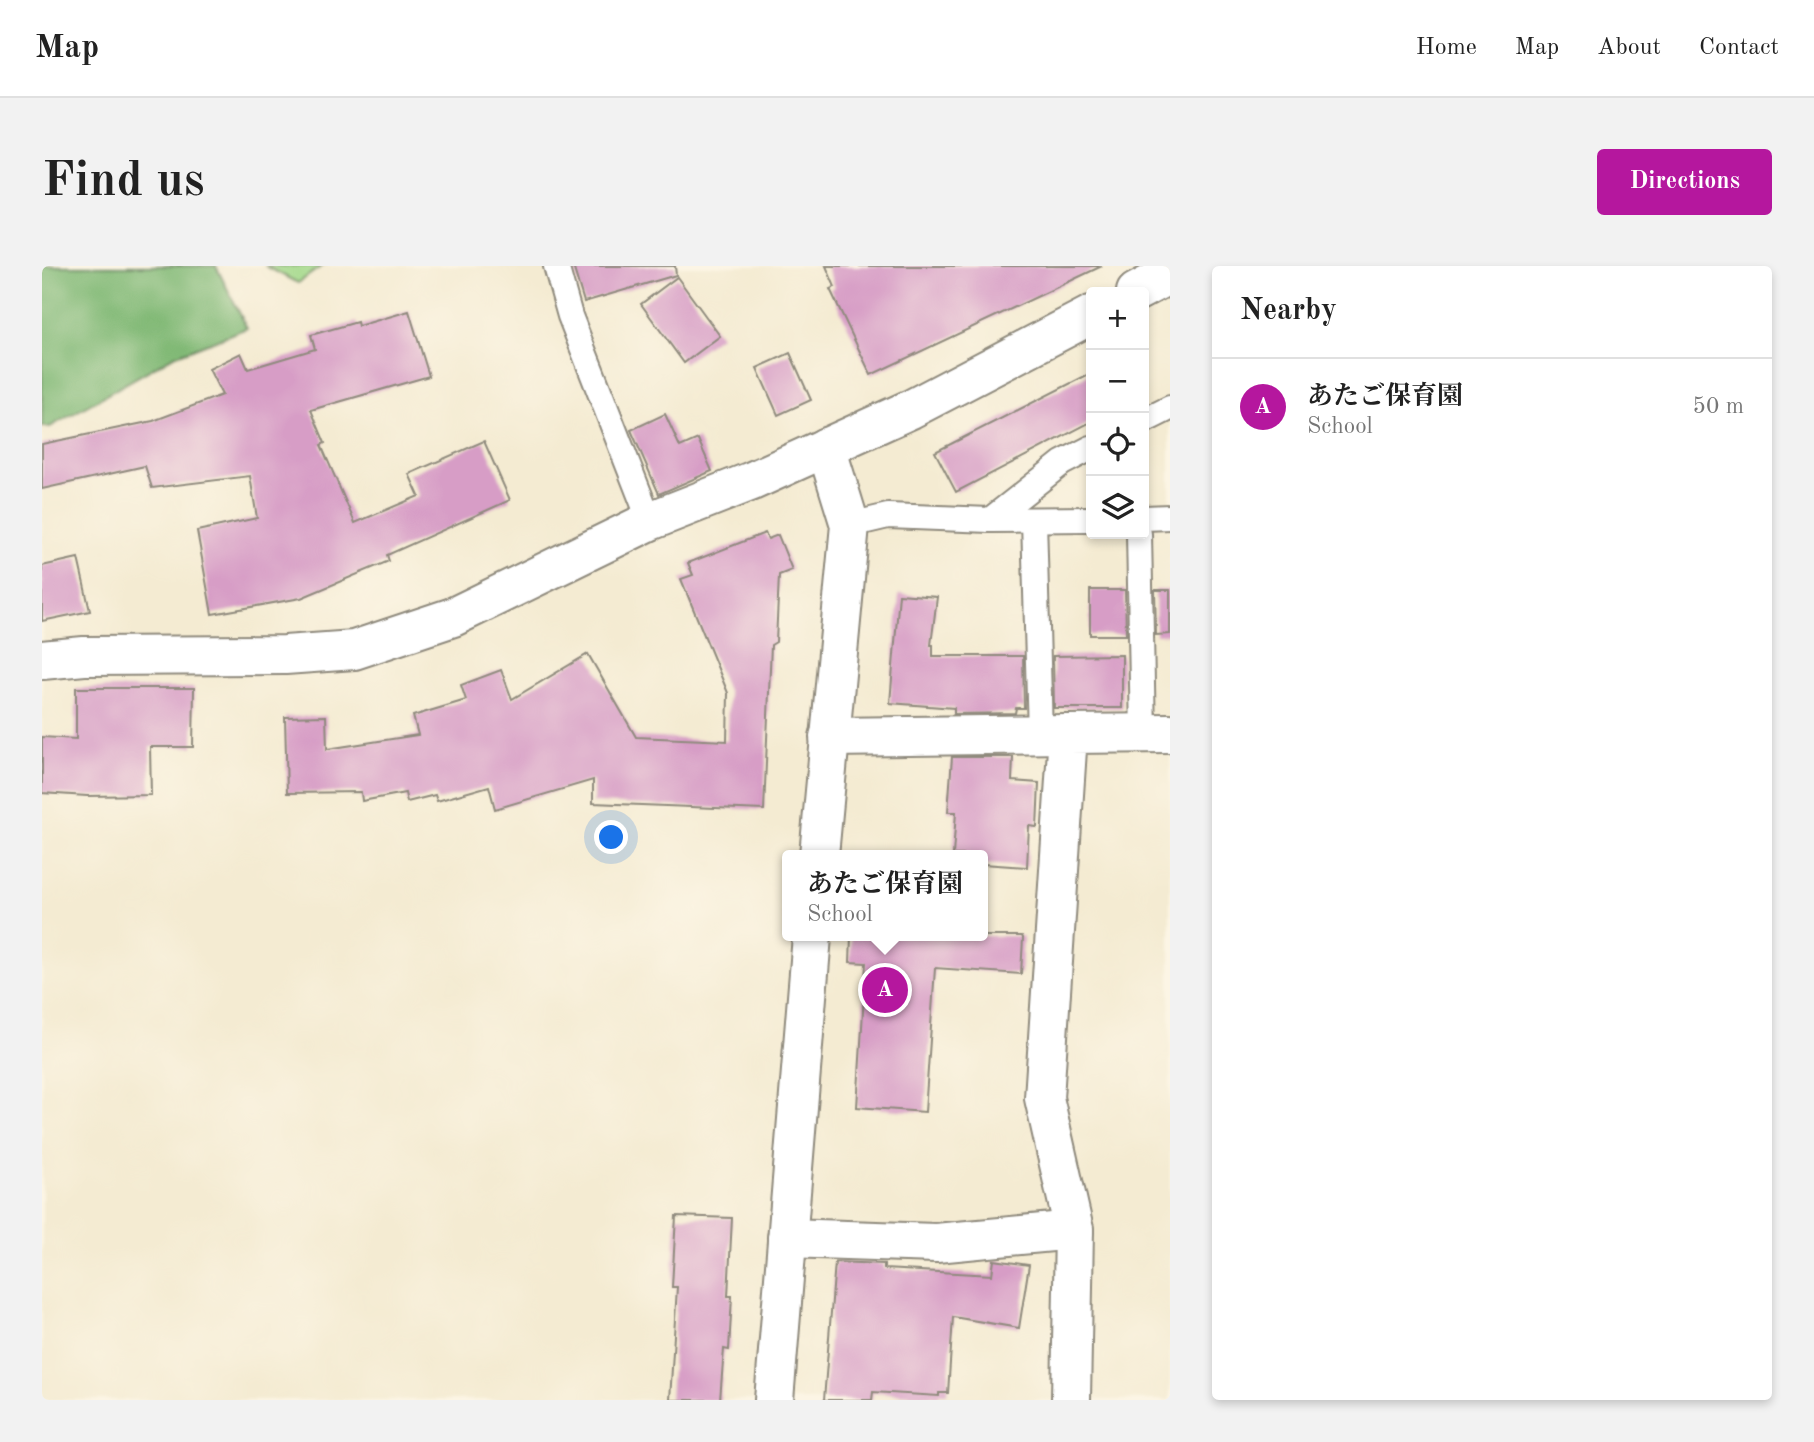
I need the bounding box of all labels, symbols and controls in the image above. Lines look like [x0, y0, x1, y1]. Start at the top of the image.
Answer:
text: Map [35, 32, 99, 65]
text: Home [1416, 36, 1477, 60]
text: Map [1515, 36, 1559, 60]
text: About [1597, 36, 1661, 60]
text: Contact [1699, 36, 1779, 60]
button: Directions [1597, 149, 1772, 215]
text: Find us [42, 158, 205, 207]
map controls [1086, 287, 1149, 539]
button: + [1086, 287, 1149, 350]
text: Nearby [1240, 296, 1337, 326]
button: − [1086, 350, 1149, 413]
text: あたご保育園 [1307, 384, 1463, 410]
text: A [1254, 395, 1272, 418]
text: 50 m [1693, 395, 1744, 418]
button: locate [1086, 413, 1149, 476]
text: School [1307, 415, 1373, 438]
button: layers [1086, 476, 1149, 539]
your location [594, 820, 628, 854]
popup [782, 850, 988, 941]
text: あたご保育園 [807, 872, 963, 898]
text: School [807, 903, 873, 926]
pin: A [862, 964, 908, 1016]

